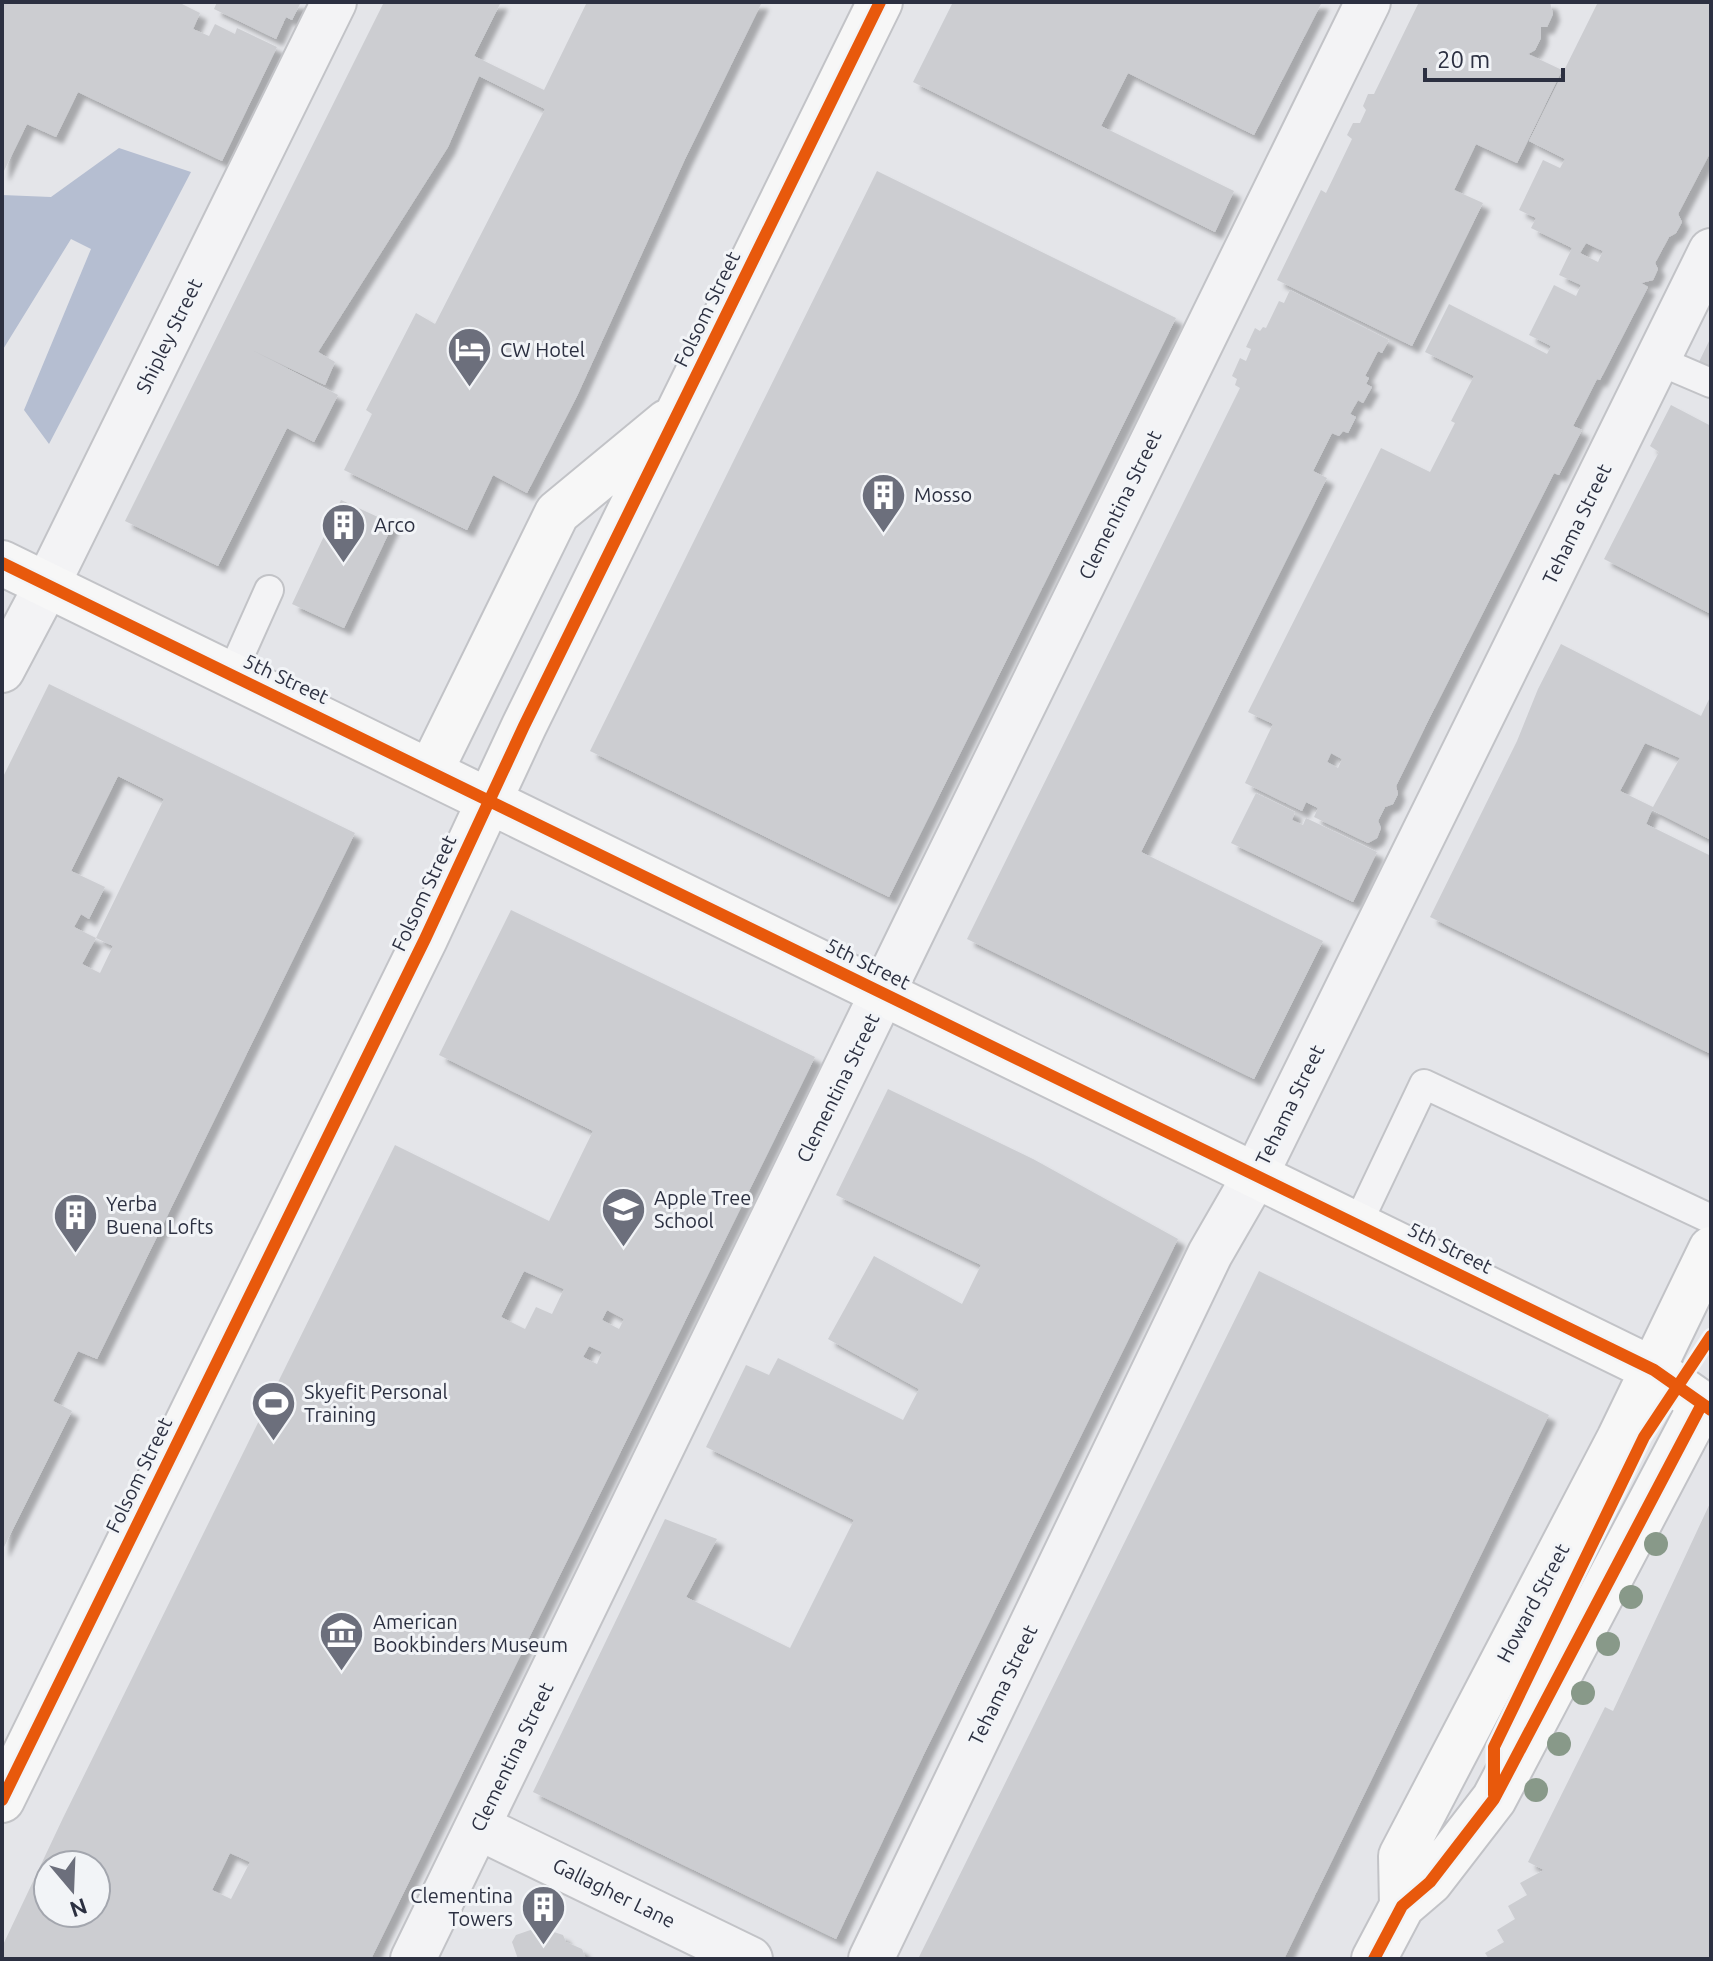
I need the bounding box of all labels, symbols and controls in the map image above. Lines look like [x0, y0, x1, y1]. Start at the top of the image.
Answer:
scale bar [1425, 32, 1563, 82]
text: 20 m [1437, 46, 1490, 73]
street label: Folsom Street [669, 247, 744, 370]
street label: Shipley Street [131, 275, 206, 397]
hotel icon: CW Hotel [445, 326, 493, 389]
place label: CW Hotel [500, 338, 585, 361]
street label: Clementina Street [1073, 426, 1166, 583]
street label: Tehama Street [1538, 460, 1616, 588]
building icon: Mosso [859, 471, 907, 534]
place label: Mosso [914, 483, 972, 506]
building icon: Arco [319, 501, 367, 564]
place label: Arco [374, 513, 416, 536]
street label: 5th Street [240, 649, 332, 708]
street label: Folsom Street [387, 831, 461, 955]
street label: 5th Street [822, 933, 914, 994]
street label: Clementina Street [791, 1009, 884, 1166]
street label: Tehama Street [1251, 1041, 1329, 1169]
school or university icon: Apple Tree School [599, 1185, 647, 1248]
place label: Apple Tree School [654, 1186, 751, 1232]
building icon: Yerba Buena Lofts [51, 1191, 99, 1254]
place label: Yerba Buena Lofts [106, 1192, 213, 1238]
street label: 5th Street [1404, 1217, 1496, 1278]
sports icon: Skyefit Personal Training [249, 1379, 297, 1442]
place label: Skyefit Personal Training [304, 1380, 448, 1426]
street label: Folsom Street [101, 1413, 176, 1536]
street label: Howard Street [1492, 1539, 1574, 1666]
museum icon: American Bookbinders Museum [318, 1609, 366, 1672]
place label: American Bookbinders Museum [373, 1610, 568, 1656]
street label: Tehama Street [964, 1621, 1042, 1749]
street label: Clementina Street [465, 1678, 558, 1835]
north arrow [32, 1849, 112, 1929]
street label: Gallagher Lane [549, 1853, 679, 1932]
building icon: Clementina Towers [520, 1883, 568, 1946]
place label: Clementina Towers [410, 1884, 513, 1930]
text: N [67, 1894, 91, 1923]

